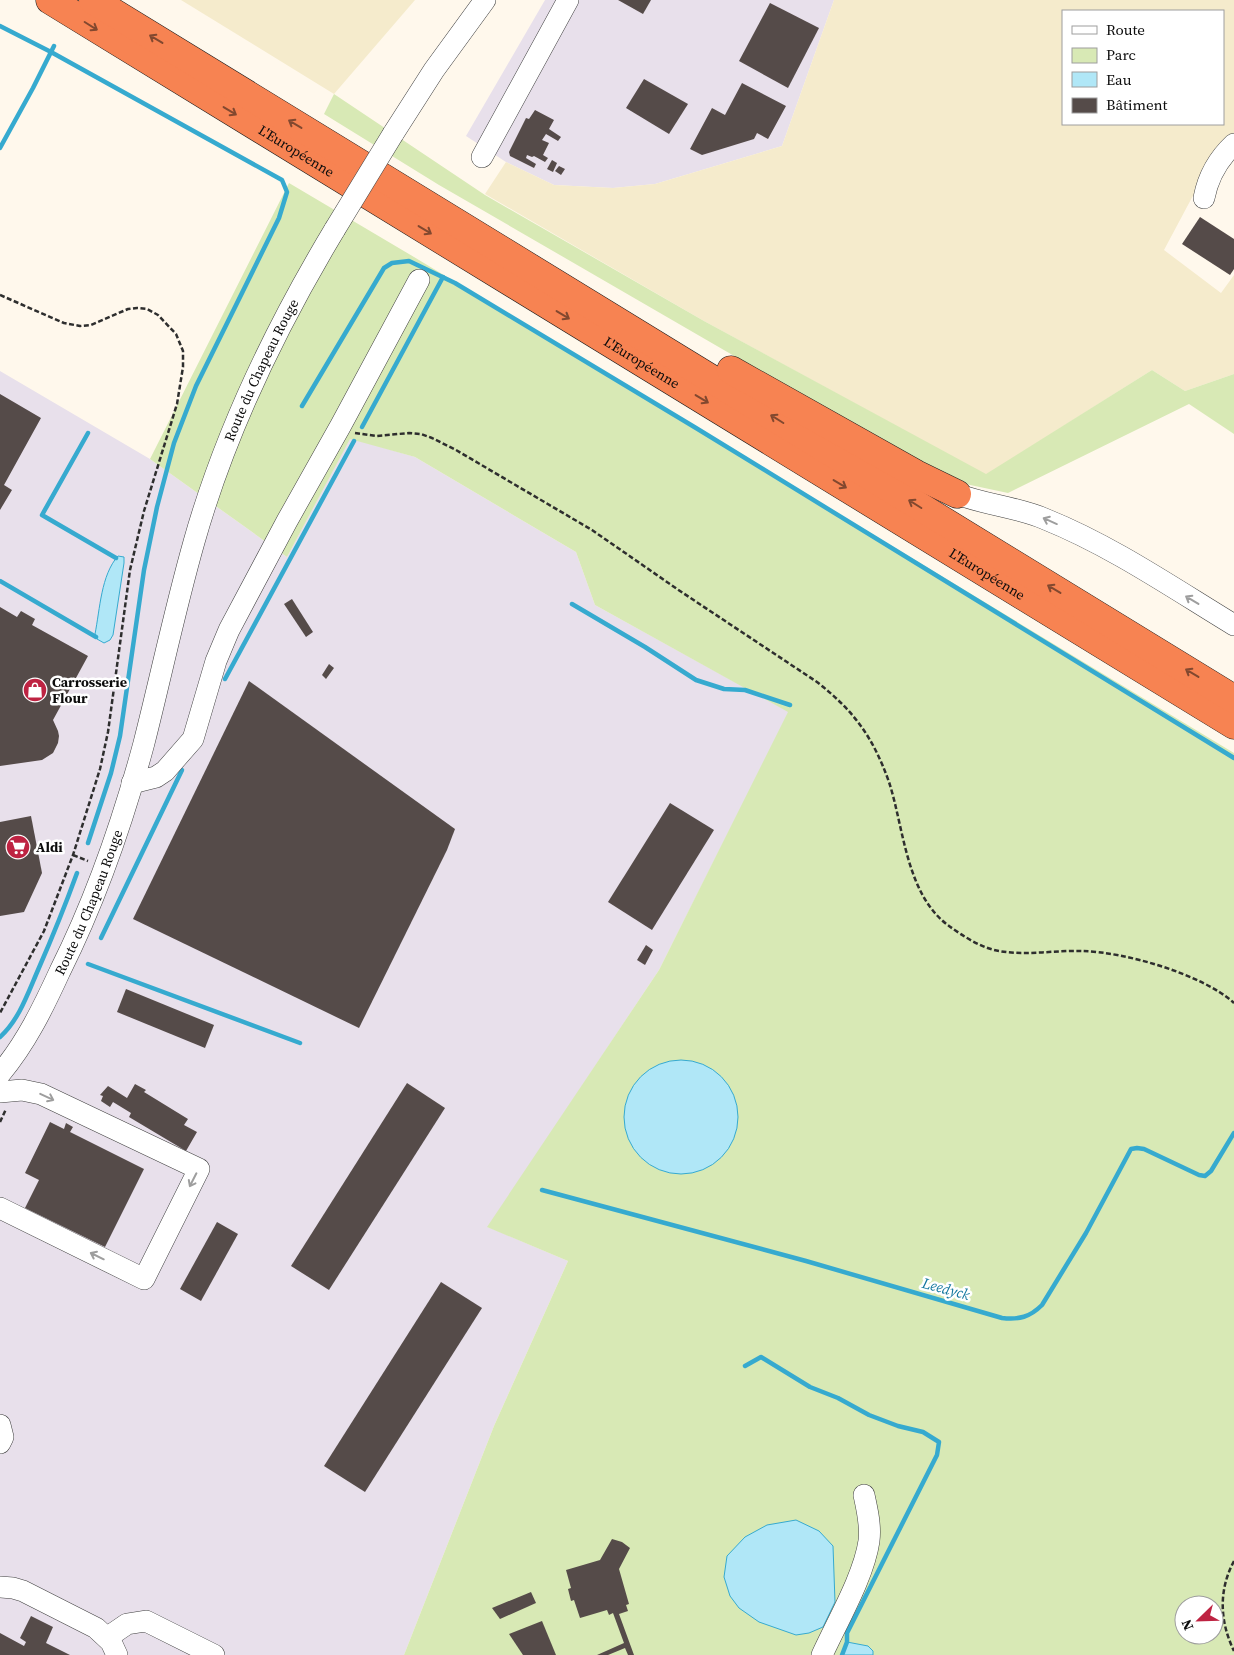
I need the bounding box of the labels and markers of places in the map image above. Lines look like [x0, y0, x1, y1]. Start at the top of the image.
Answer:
place label: Carrosserie Flour [52, 672, 127, 708]
shop icon: Carrosserie Flour [22, 677, 48, 703]
supermarket icon: Aldi [5, 834, 31, 860]
place label: Aldi [36, 837, 63, 857]

